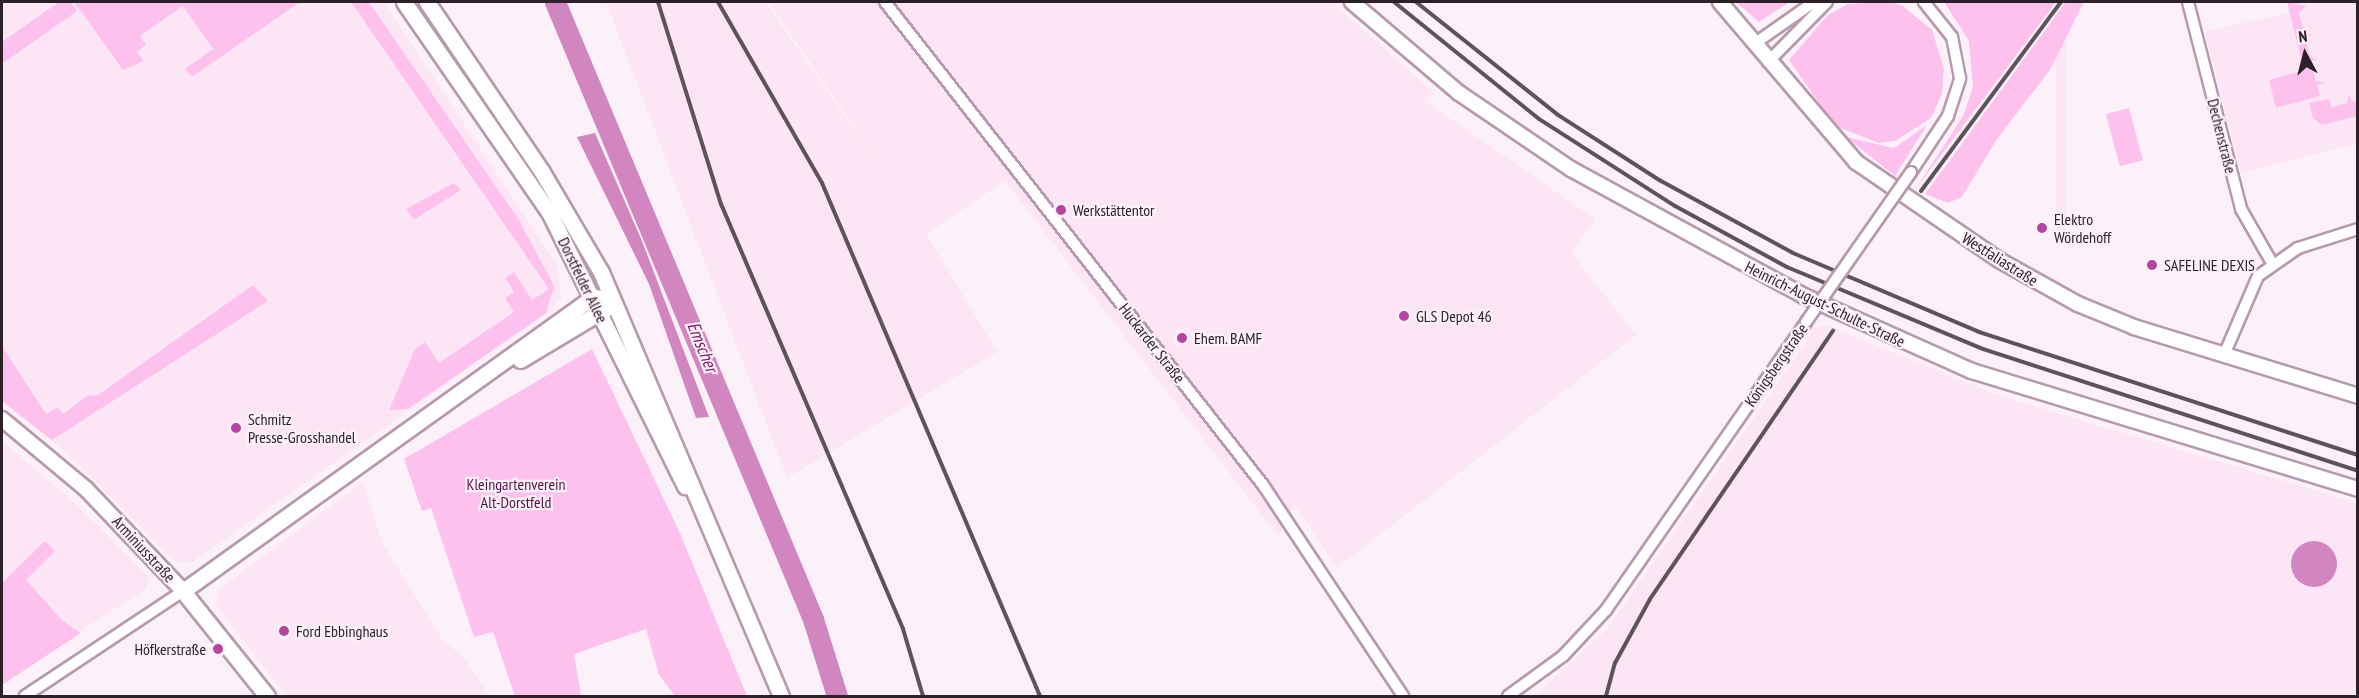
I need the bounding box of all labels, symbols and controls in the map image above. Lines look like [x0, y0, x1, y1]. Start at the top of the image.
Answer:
north arrow [2275, 24, 2335, 84]
text: N [2297, 26, 2308, 47]
street label: Dechenstraße [2203, 97, 2241, 175]
place label: Werkstättentor [1073, 200, 1154, 220]
marker: Werkstättentor [1054, 203, 1068, 217]
place label: Elektro Wördehoff [2054, 209, 2111, 247]
marker: Elektro Wördehoff [2035, 221, 2049, 235]
street label: Westfaliastraße [1959, 228, 2041, 290]
street label: Dorstfelder Allee [554, 234, 612, 326]
place label: SAFELINE DEXIS [2164, 255, 2255, 275]
street label: Heinrich-August-Schulte-Straße [1742, 257, 1908, 351]
marker: SAFELINE DEXIS [2145, 258, 2159, 272]
street label: Huckarder Straße [1115, 299, 1189, 387]
place label: GLS Depot 46 [1416, 306, 1492, 326]
marker: GLS Depot 46 [1397, 309, 1411, 323]
water label: Emscher [682, 319, 722, 375]
street label: Königsbergstraße [1740, 320, 1812, 410]
place label: Ehem. BAMF [1194, 328, 1263, 348]
marker: Ehem. BAMF [1175, 331, 1189, 345]
place label: Schmitz Presse-Grosshandel [248, 409, 356, 447]
marker: Schmitz Presse-Grosshandel [229, 421, 243, 435]
park label: Kleingartenverein Alt-Dorstfeld [466, 474, 566, 512]
street label: Arminiusstraße [108, 512, 180, 586]
place label: Ford Ebbinghaus [296, 621, 388, 641]
marker: Ford Ebbinghaus [277, 624, 291, 638]
place label: Höfkerstraße [135, 639, 206, 659]
marker: Höfkerstraße [211, 642, 225, 656]

